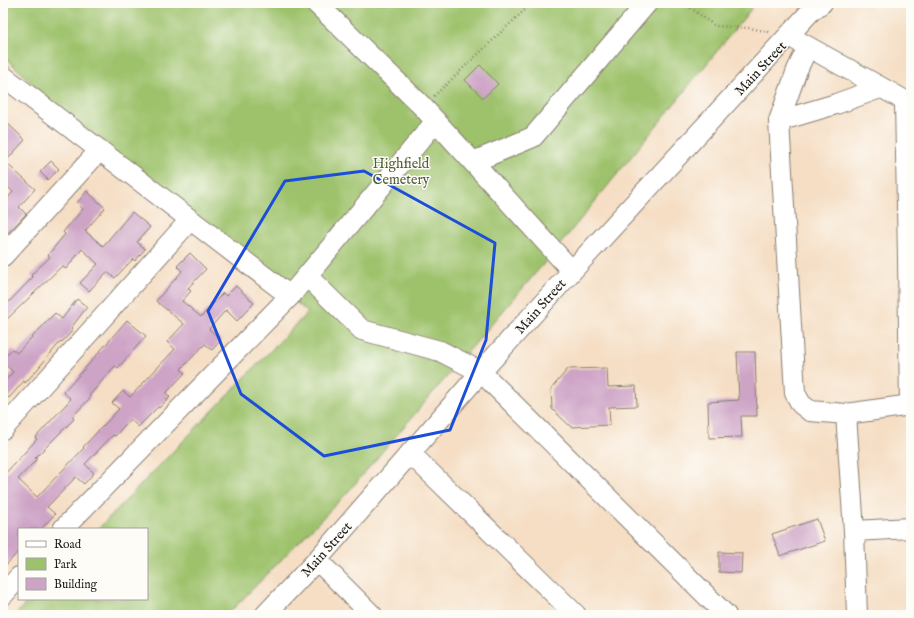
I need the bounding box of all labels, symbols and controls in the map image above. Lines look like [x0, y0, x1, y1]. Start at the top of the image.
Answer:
street label: Main Street [731, 37, 791, 100]
park label: Highfield Cemetery [373, 155, 430, 189]
street label: Main Street [511, 275, 570, 338]
street label: Main Street [297, 518, 356, 581]
legend [18, 528, 148, 600]
text: Road [54, 537, 82, 552]
text: Park [54, 557, 77, 572]
text: Building [54, 577, 98, 592]

